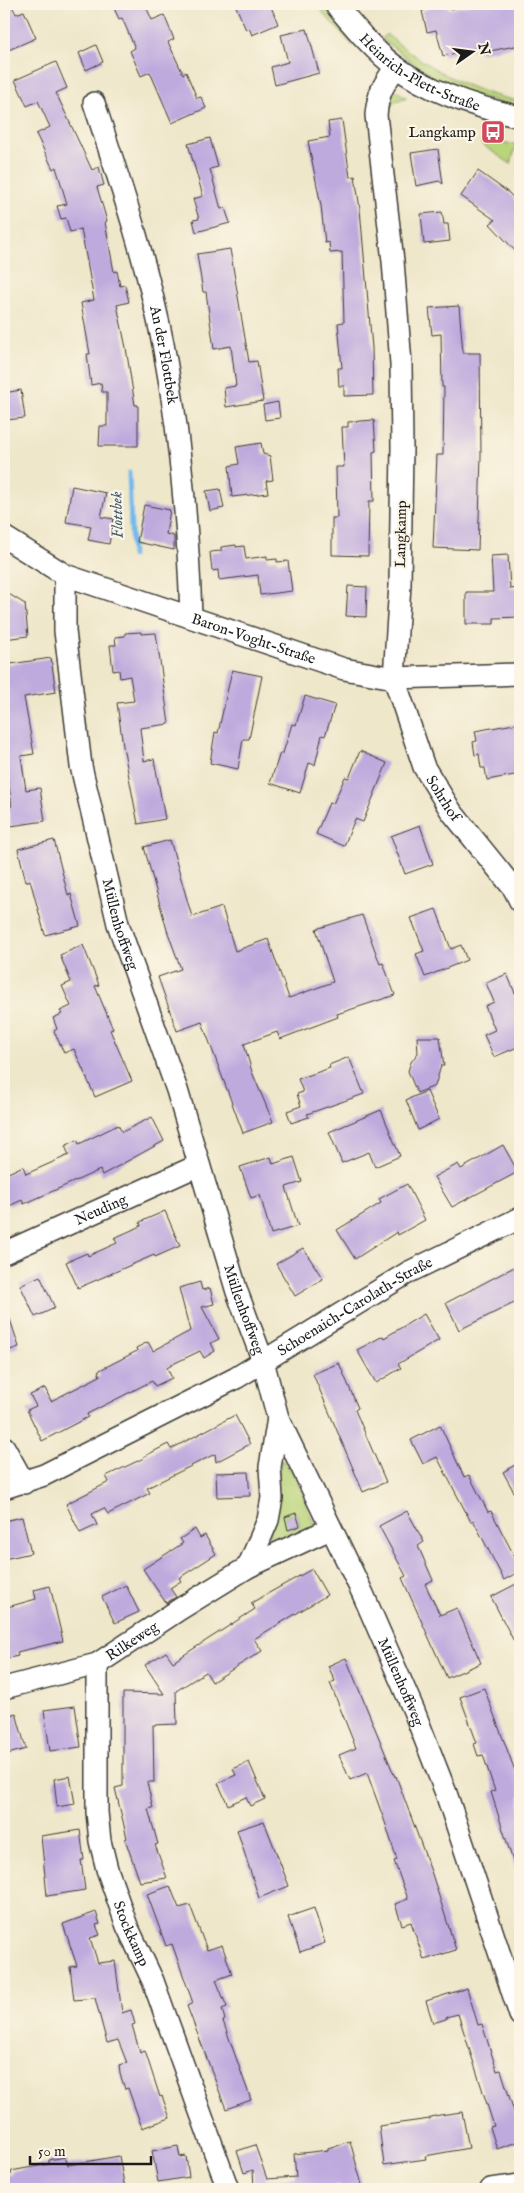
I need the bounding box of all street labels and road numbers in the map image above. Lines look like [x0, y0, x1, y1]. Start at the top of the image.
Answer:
street label: Heinrich-Plett-Straße [355, 29, 483, 115]
street label: An der Flottbek [145, 303, 183, 407]
street label: Langkamp [391, 500, 411, 568]
street label: Baron-Voght-Straße [189, 609, 318, 668]
street label: Sohrhof [422, 772, 467, 827]
street label: Müllenhoffweg [98, 877, 143, 973]
street label: Neuding [71, 1189, 131, 1229]
street label: Schoenaich-Carolath-Straße [274, 1253, 436, 1360]
street label: Müllenhoffweg [220, 1262, 270, 1358]
street label: Rilkeweg [102, 1616, 163, 1665]
street label: Müllenhoffweg [374, 1635, 429, 1730]
street label: Stockkamp [109, 1898, 154, 1969]

